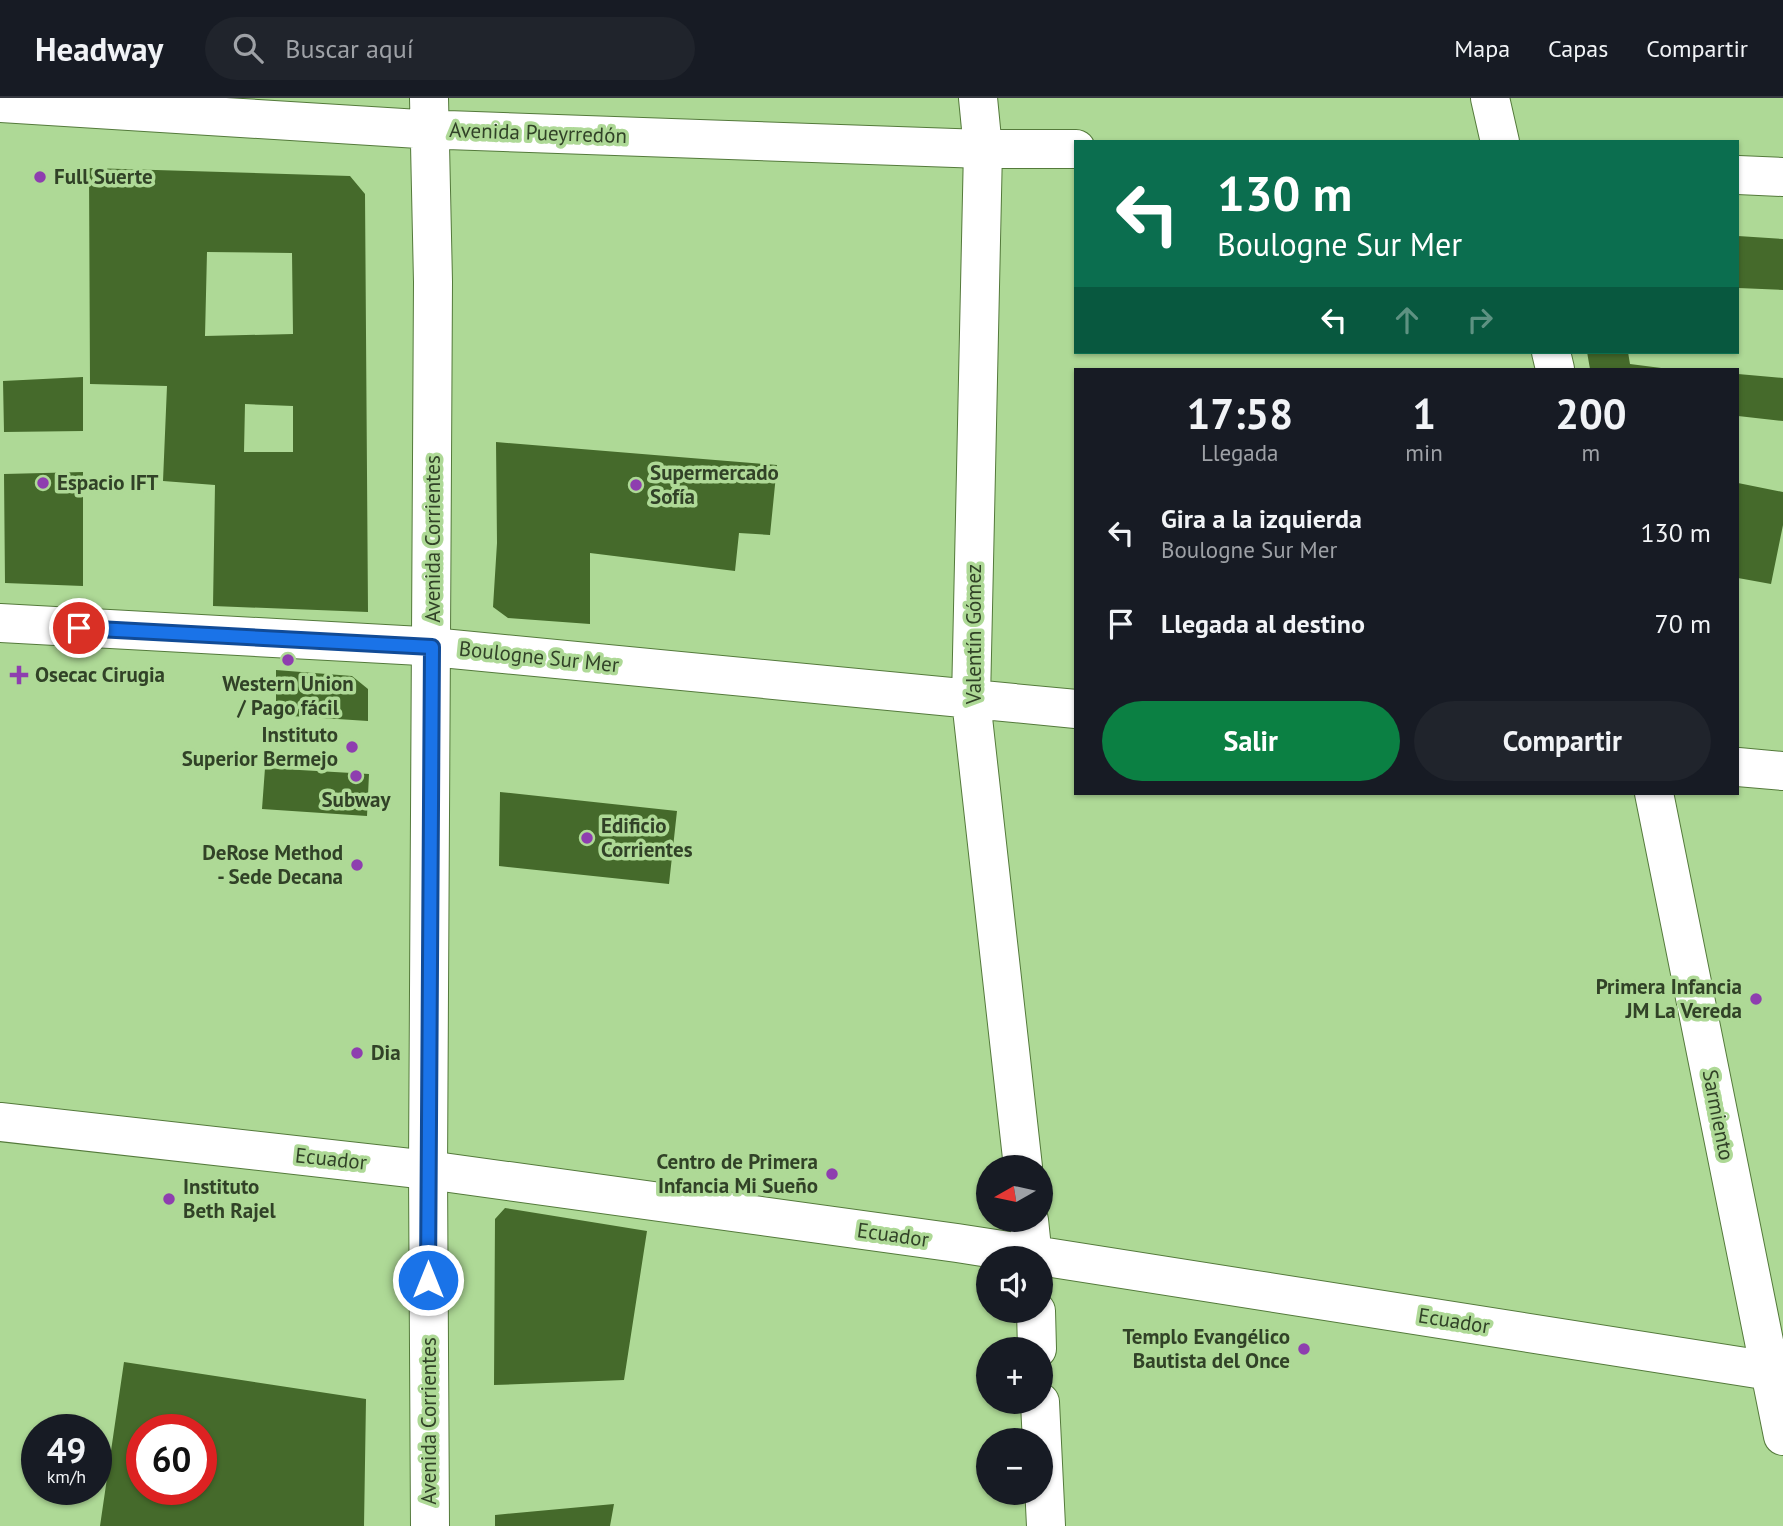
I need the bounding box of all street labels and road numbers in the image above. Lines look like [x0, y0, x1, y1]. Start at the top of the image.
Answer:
street label: Avenida Pueyrredón [449, 116, 627, 149]
street label: Avenida Corrientes [419, 455, 446, 623]
street label: Valentín Gómez [960, 564, 987, 705]
street label: Boulogne Sur Mer [458, 635, 620, 678]
street label: Sarmiento [1696, 1067, 1740, 1162]
street label: Ecuador [294, 1141, 368, 1176]
street label: Ecuador [855, 1216, 931, 1253]
street label: Ecuador [1416, 1302, 1492, 1339]
street label: Avenida Corrientes [415, 1337, 442, 1505]

